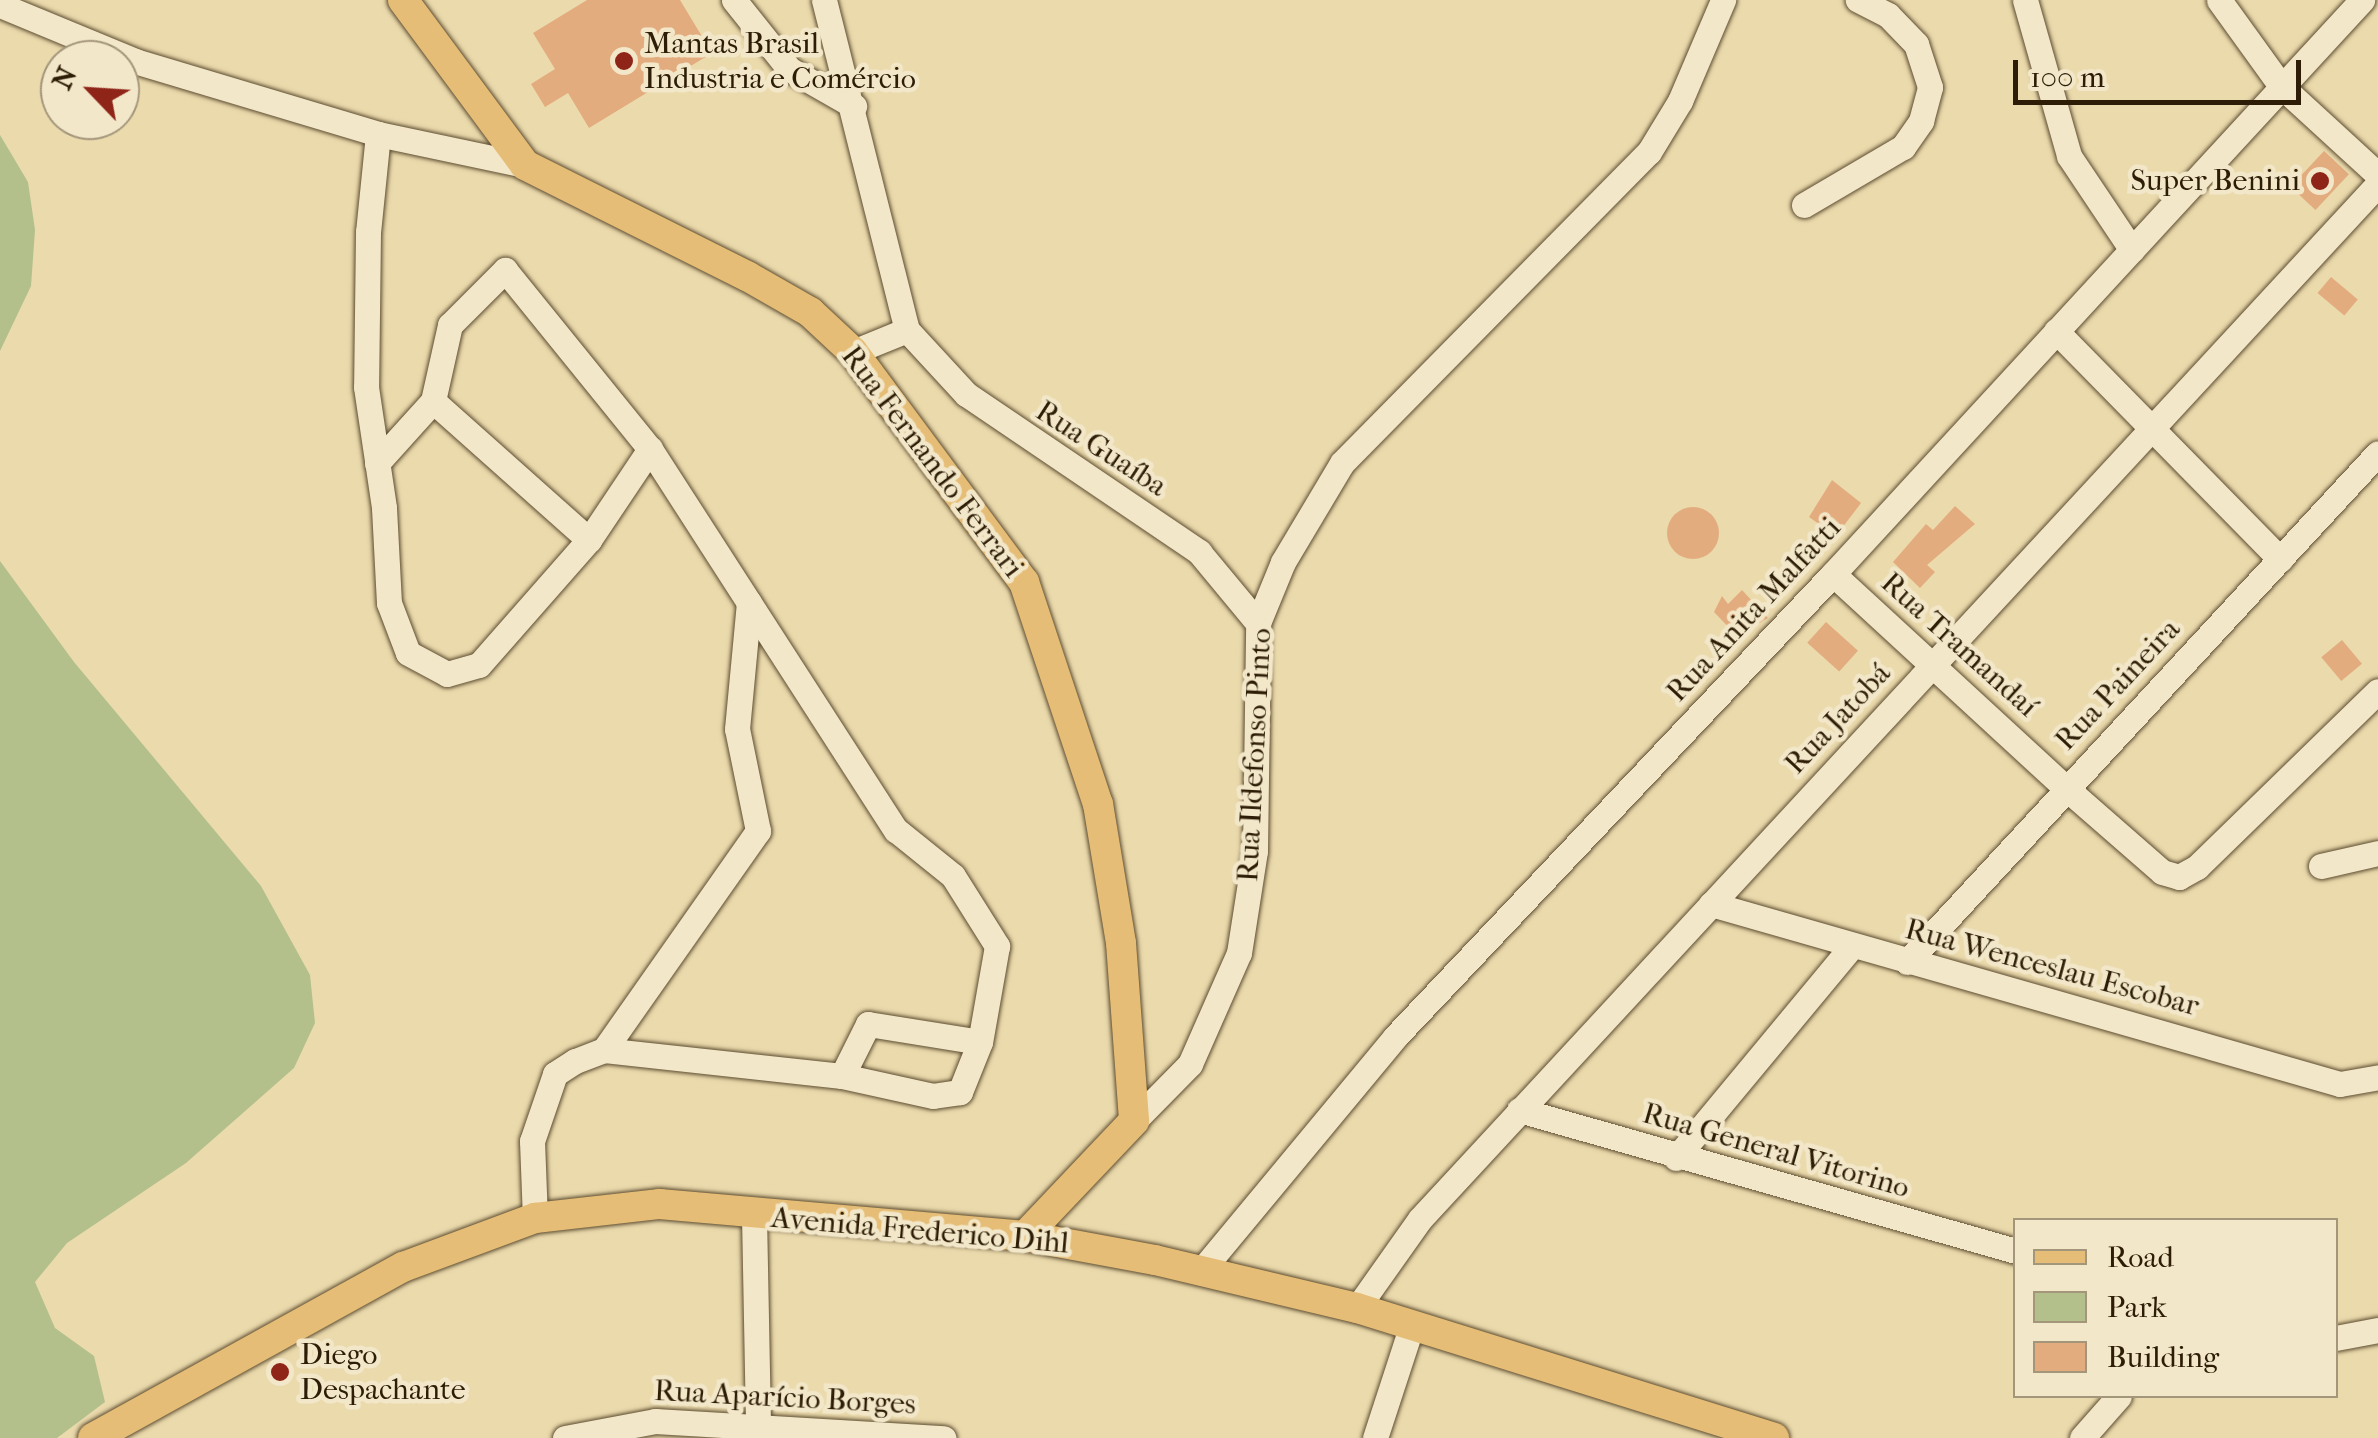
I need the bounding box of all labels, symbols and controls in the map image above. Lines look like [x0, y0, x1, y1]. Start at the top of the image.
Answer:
place label: Mantas Brasil Industria e Comércio [644, 26, 916, 96]
north arrow [40, 40, 140, 140]
scale bar [2018, 40, 2306, 102]
marker: Mantas Brasil Industria e Comércio [613, 50, 635, 72]
text: 100 m [2030, 60, 2105, 95]
text: N [45, 61, 84, 95]
place label: Super Benini [2130, 163, 2300, 199]
marker: Super Benini [2309, 170, 2331, 192]
street label: Rua Fernando Ferrari [833, 339, 1031, 585]
street label: Rua Guaíba [1029, 393, 1173, 505]
street label: Rua Anita Malfatti [1659, 510, 1849, 710]
street label: Rua Tramandaí [1873, 565, 2045, 725]
street label: Rua Paineira [2048, 612, 2188, 758]
street label: Rua Ildefonso Pinto [1230, 627, 1280, 883]
street label: Rua Jatobá [1778, 656, 1898, 782]
street label: Rua Wenceslau Escobar [1901, 911, 2203, 1025]
street label: Rua General Vitorino [1638, 1096, 1914, 1206]
street label: Avenida Frederico Dihl [770, 1200, 1070, 1262]
legend [2013, 1218, 2338, 1398]
text: Road [2107, 1240, 2174, 1275]
text: Park [2107, 1290, 2167, 1325]
place label: Diego Despachante [300, 1337, 466, 1408]
text: Building [2107, 1340, 2219, 1375]
marker: Diego Despachante [269, 1361, 291, 1383]
street label: Rua Aparício Borges [653, 1373, 917, 1423]

